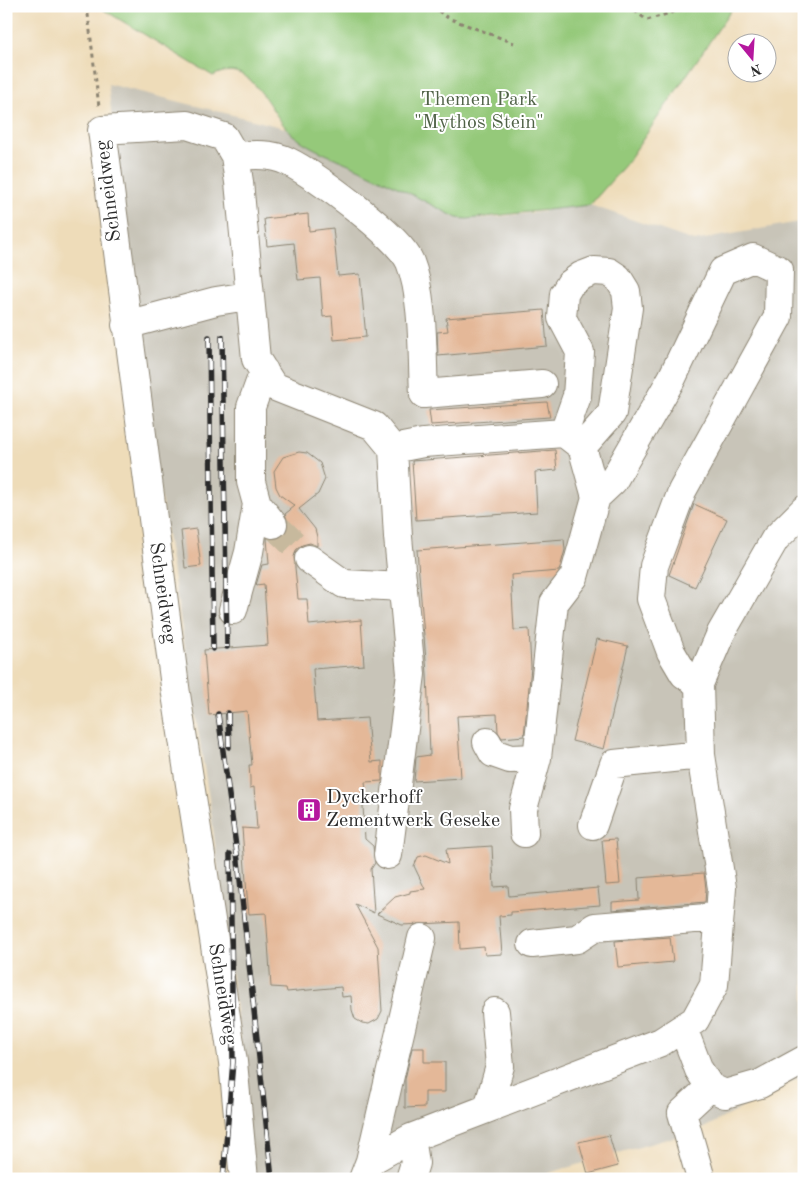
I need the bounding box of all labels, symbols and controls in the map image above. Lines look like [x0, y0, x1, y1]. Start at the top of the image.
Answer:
north arrow [728, 32, 778, 82]
text: N [748, 61, 763, 78]
park label: Themen Park "Mythos Stein" [414, 90, 544, 133]
street label: Schneidweg [93, 139, 125, 243]
street label: Schneidweg [145, 541, 179, 645]
place label: Dyckerhoff Zementwerk Geseke [326, 788, 500, 831]
building icon: Dyckerhoff Zementwerk Geseke [296, 797, 322, 823]
street label: Schneidweg [204, 942, 240, 1046]

